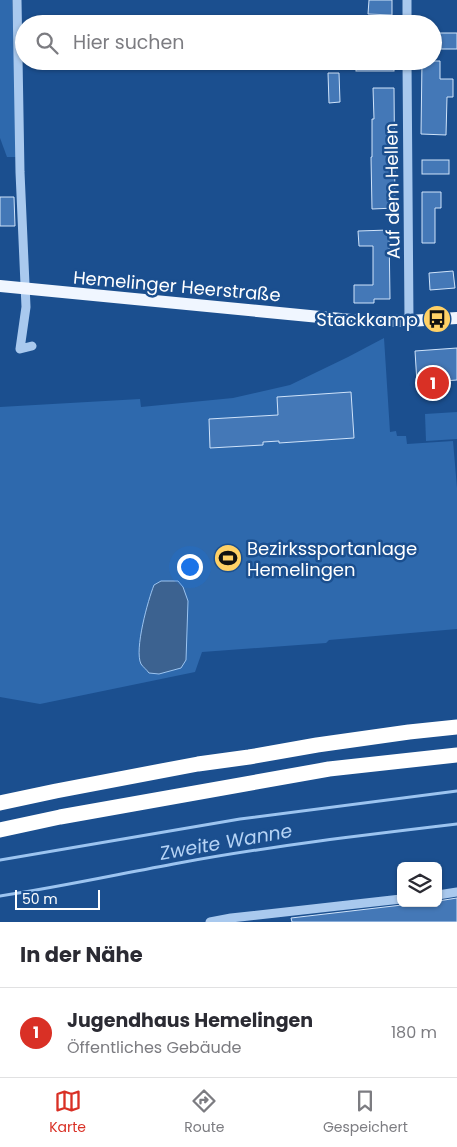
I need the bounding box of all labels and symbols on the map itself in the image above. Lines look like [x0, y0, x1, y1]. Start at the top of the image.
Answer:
street label: Auf dem Hellen [378, 123, 406, 259]
street label: Hemelinger Heerstraße [72, 264, 282, 308]
bus stop icon: Stackkamp [422, 304, 452, 334]
place label: Stackkamp [316, 307, 418, 332]
pin: 1 [417, 364, 449, 402]
place label: Bezirkssportanlage Hemelingen [247, 536, 417, 582]
sports icon: Bezirkssportanlage Hemelingen [213, 543, 243, 573]
your location [177, 554, 203, 580]
water label: Zweite Wanne [157, 817, 295, 867]
scale bar [15, 887, 100, 910]

